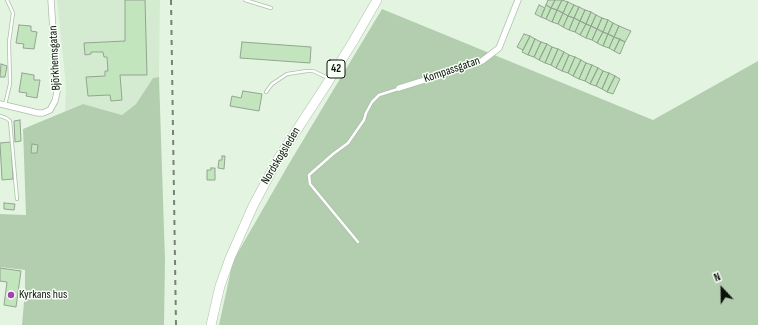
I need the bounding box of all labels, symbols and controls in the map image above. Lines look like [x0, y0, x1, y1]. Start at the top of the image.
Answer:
street label: Björkhemsgatan [46, 25, 64, 91]
street label: Kompassgatan [422, 54, 482, 86]
road number: 42 [327, 60, 345, 78]
street label: Nordskogsleden [258, 125, 304, 187]
north arrow [702, 269, 742, 309]
text: N [712, 270, 722, 285]
place label: Kyrkans hus [19, 288, 67, 302]
marker: Kyrkans hus [6, 290, 16, 300]

